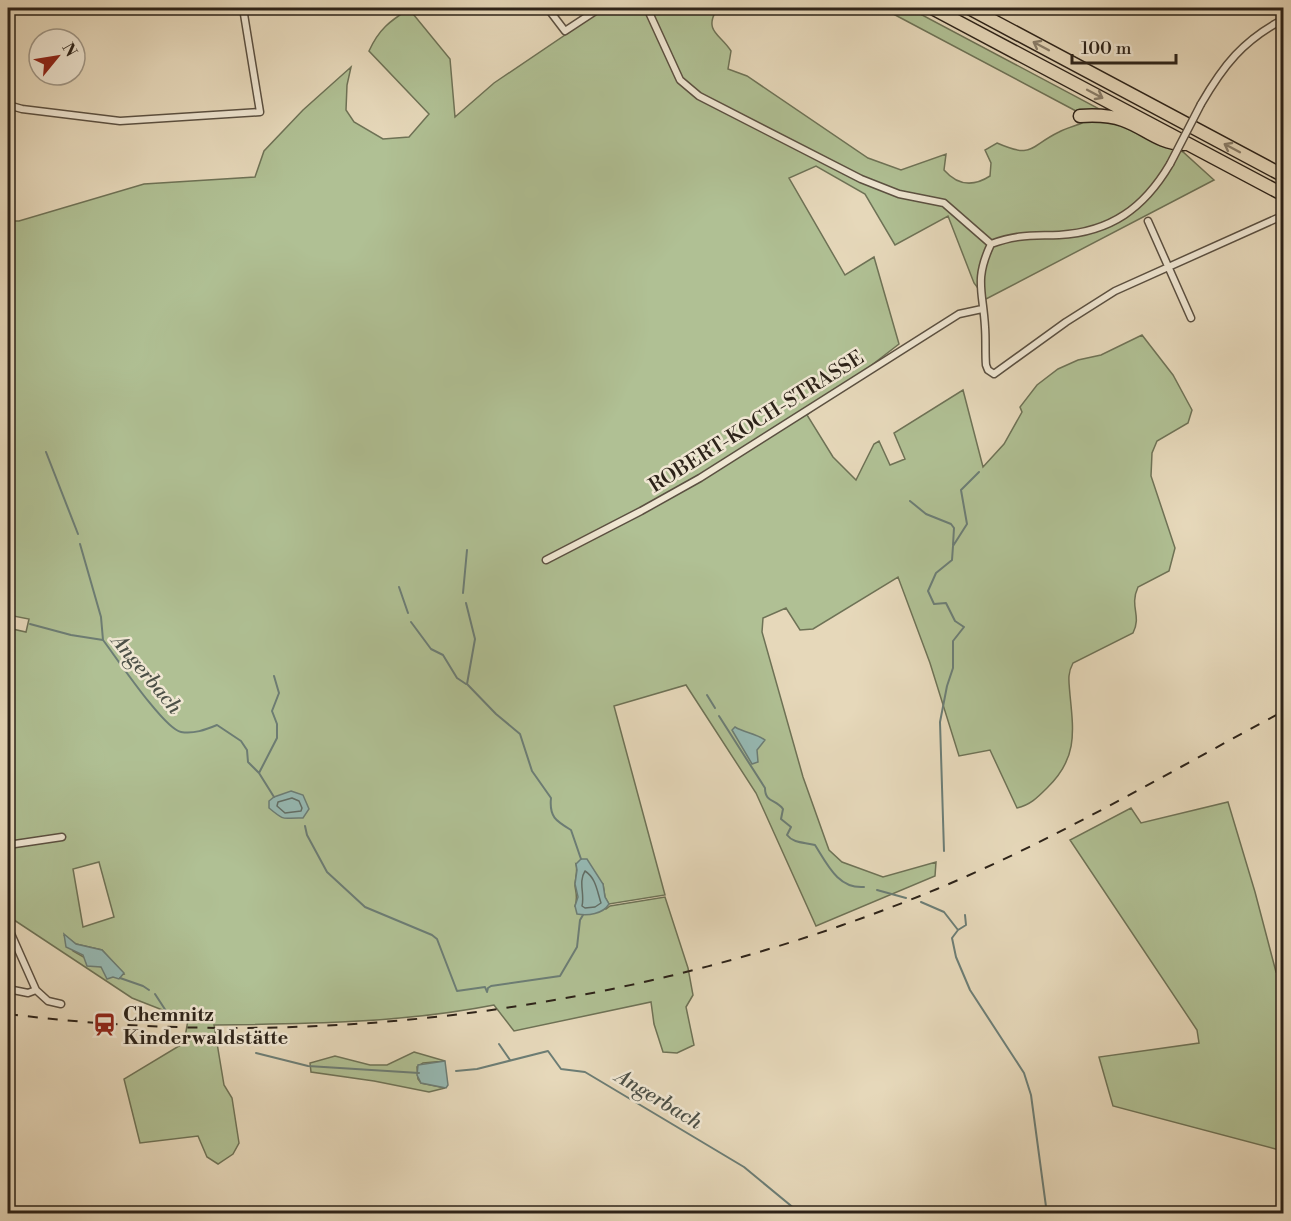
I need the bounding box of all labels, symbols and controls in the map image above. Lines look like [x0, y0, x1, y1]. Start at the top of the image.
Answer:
north arrow [27, 27, 87, 87]
scale bar [1072, 27, 1176, 65]
text: 100 m [1081, 37, 1132, 60]
text: N [57, 40, 81, 61]
one-way arrow [1033, 40, 1051, 51]
one-way arrow [1085, 89, 1103, 100]
one-way arrow [1224, 142, 1241, 154]
street label: ROBERT-KOCH-STRASSE [645, 346, 869, 499]
water label: Angerbach [104, 628, 187, 720]
place label: Chemnitz Kinderwaldstätte [123, 1003, 288, 1051]
station icon: Chemnitz Kinderwaldstätte [92, 1012, 118, 1038]
water label: Angerbach [609, 1063, 707, 1136]

